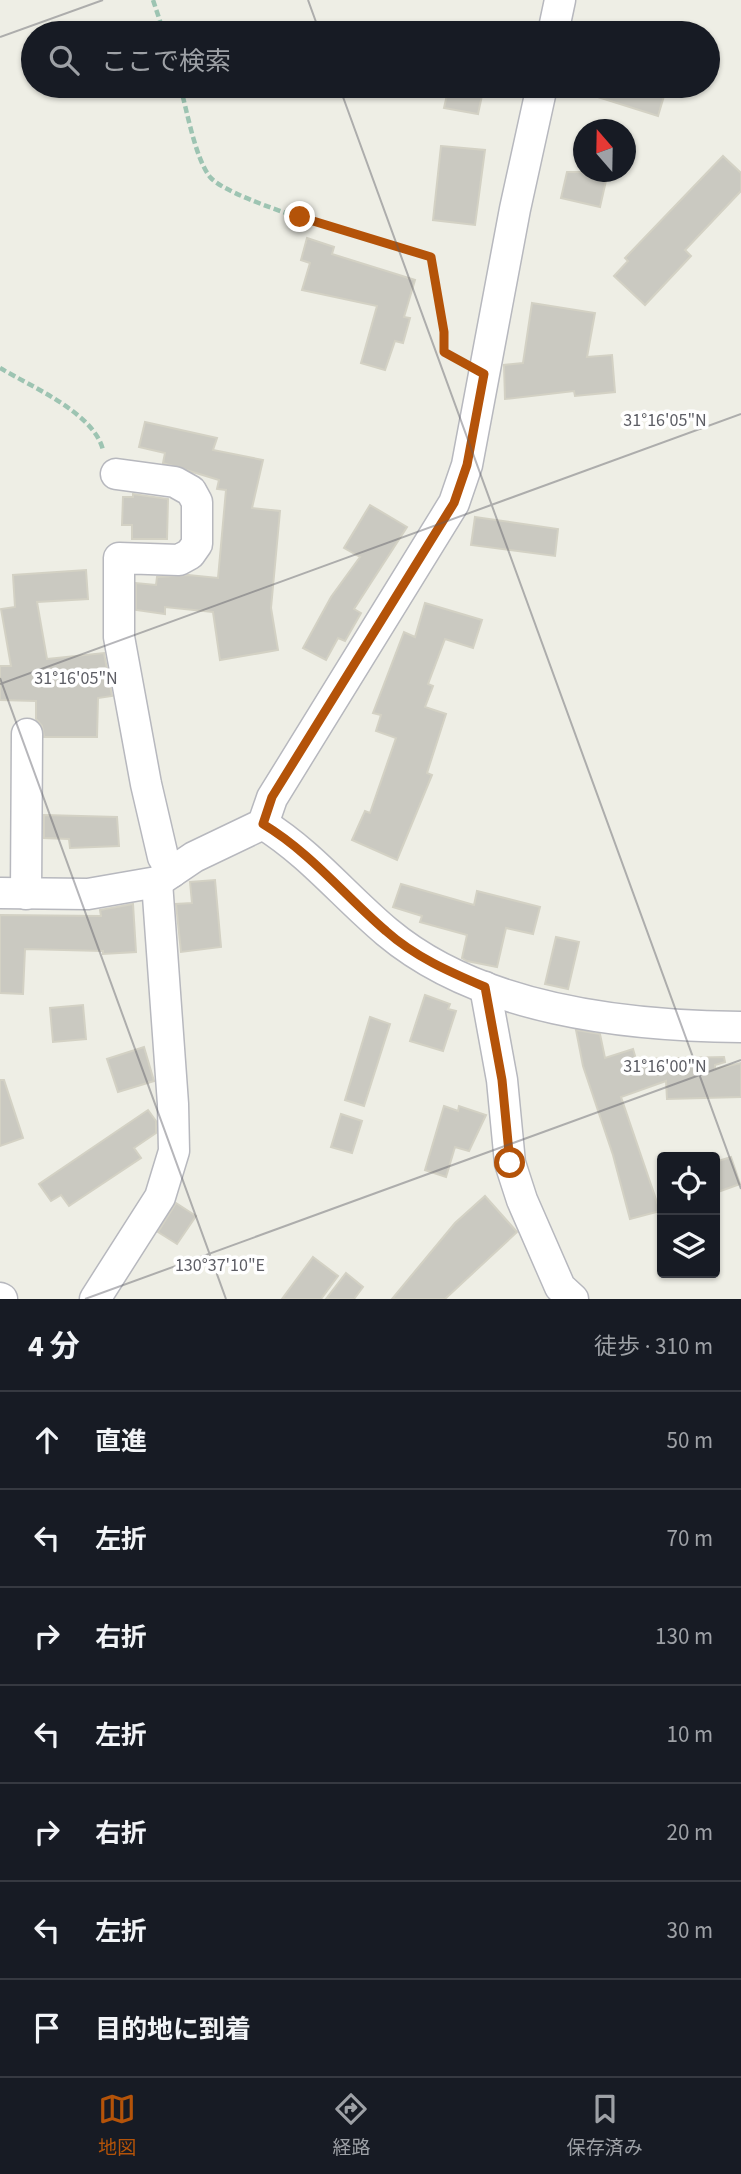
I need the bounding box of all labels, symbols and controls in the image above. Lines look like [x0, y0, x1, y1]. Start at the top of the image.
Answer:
search box [21, 21, 720, 98]
icon: search [45, 41, 83, 79]
text: ここで検索 [101, 43, 231, 80]
north arrow [573, 119, 636, 182]
route end [284, 201, 315, 232]
text: 31°16'05"N [623, 408, 707, 433]
text: 31°16'05"N [34, 666, 118, 691]
text: 31°16'00"N [623, 1054, 707, 1079]
route start [494, 1147, 525, 1178]
map controls [657, 1152, 720, 1278]
button: locate [657, 1152, 720, 1215]
button: layers [657, 1215, 720, 1278]
text: 130°37'10"E [175, 1253, 265, 1278]
text: 4 分 [28, 1325, 80, 1368]
text: 徒歩 · 310 m [594, 1330, 713, 1363]
icon: ahead [28, 1421, 66, 1459]
text: 直進 [95, 1423, 147, 1460]
text: 50 m [666, 1424, 713, 1457]
icon: left [28, 1519, 66, 1557]
text: 左折 [95, 1521, 147, 1558]
text: 70 m [666, 1522, 713, 1555]
icon: right [28, 1617, 66, 1655]
text: 右折 [95, 1619, 147, 1656]
text: 130 m [655, 1620, 713, 1653]
icon: left [28, 1715, 66, 1753]
text: 左折 [95, 1717, 147, 1754]
text: 10 m [666, 1718, 713, 1751]
icon: right [28, 1813, 66, 1851]
text: 右折 [95, 1815, 147, 1852]
text: 20 m [666, 1816, 713, 1849]
icon: left [28, 1911, 66, 1949]
text: 左折 [95, 1913, 147, 1950]
text: 30 m [666, 1914, 713, 1947]
icon: arrive [28, 2009, 66, 2047]
text: 目的地に到着 [95, 2011, 251, 2048]
tab: 地図 [98, 2090, 136, 2162]
tab: 経路 [332, 2090, 371, 2162]
tab: 保存済み [567, 2090, 643, 2162]

